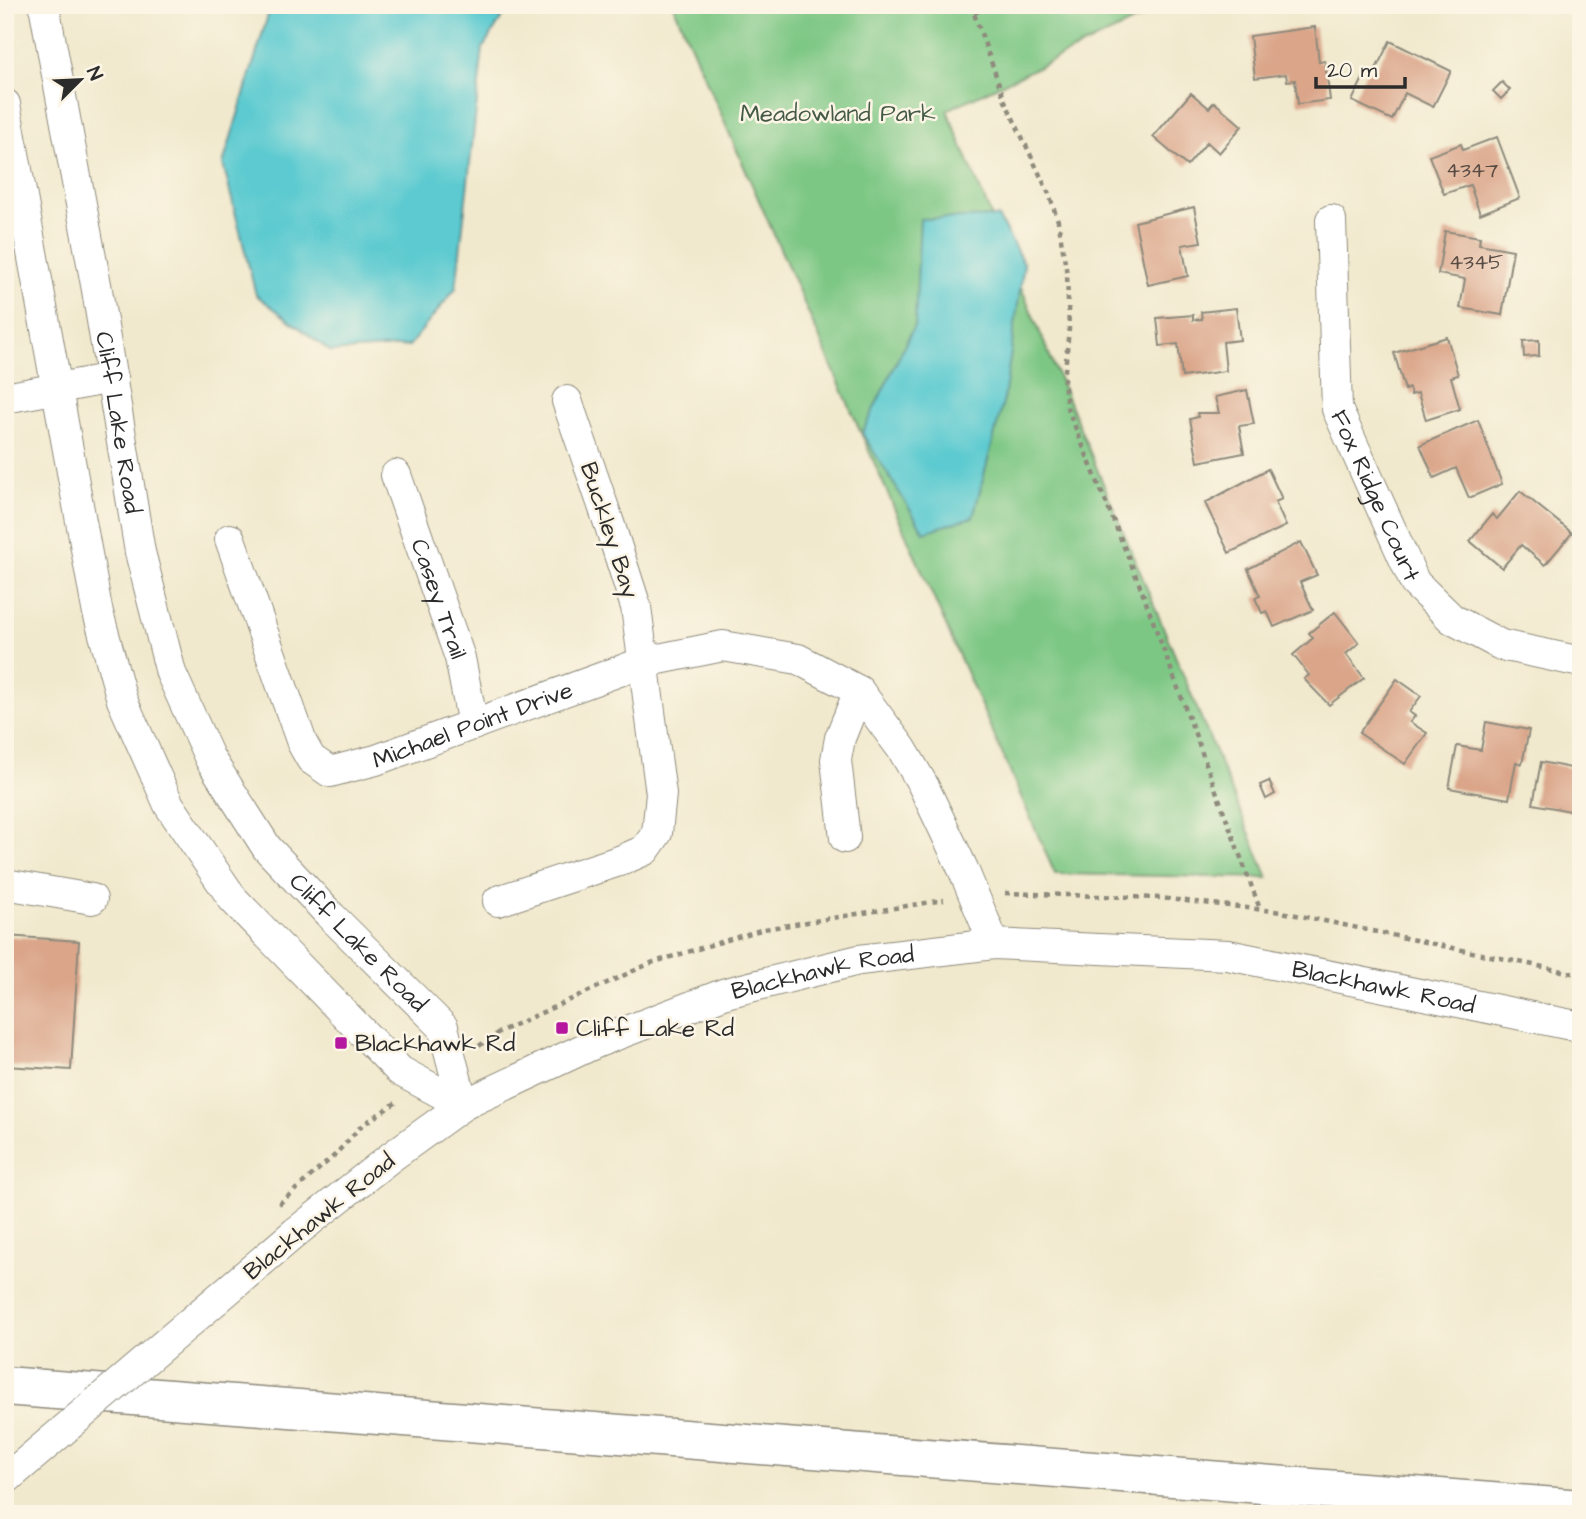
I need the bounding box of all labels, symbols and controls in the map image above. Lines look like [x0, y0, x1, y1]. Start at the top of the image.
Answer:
north arrow [46, 46, 116, 116]
scale bar [1316, 46, 1406, 90]
text: 20 m [1327, 56, 1378, 85]
text: N [79, 63, 109, 85]
park label: Meadowland Park [740, 97, 936, 131]
house number: 4347 [1446, 156, 1498, 185]
house number: 4345 [1449, 248, 1503, 277]
street label: Cliff Lake Road [86, 329, 149, 516]
street label: Fox Ridge Court [1322, 405, 1428, 588]
street label: Buckley Bay [570, 458, 647, 603]
street label: Casey Trail [402, 534, 475, 664]
street label: Michael Point Drive [368, 673, 578, 778]
street label: Cliff Lake Road [281, 866, 435, 1020]
street label: Blackhawk Road [728, 938, 916, 1009]
street label: Blackhawk Road [1289, 952, 1478, 1023]
place label: Cliff Lake Rd [576, 1012, 734, 1046]
marker: Cliff Lake Rd [554, 1020, 570, 1036]
place label: Blackhawk Rd [355, 1027, 515, 1061]
marker: Blackhawk Rd [333, 1035, 349, 1051]
street label: Blackhawk Road [237, 1145, 403, 1289]

